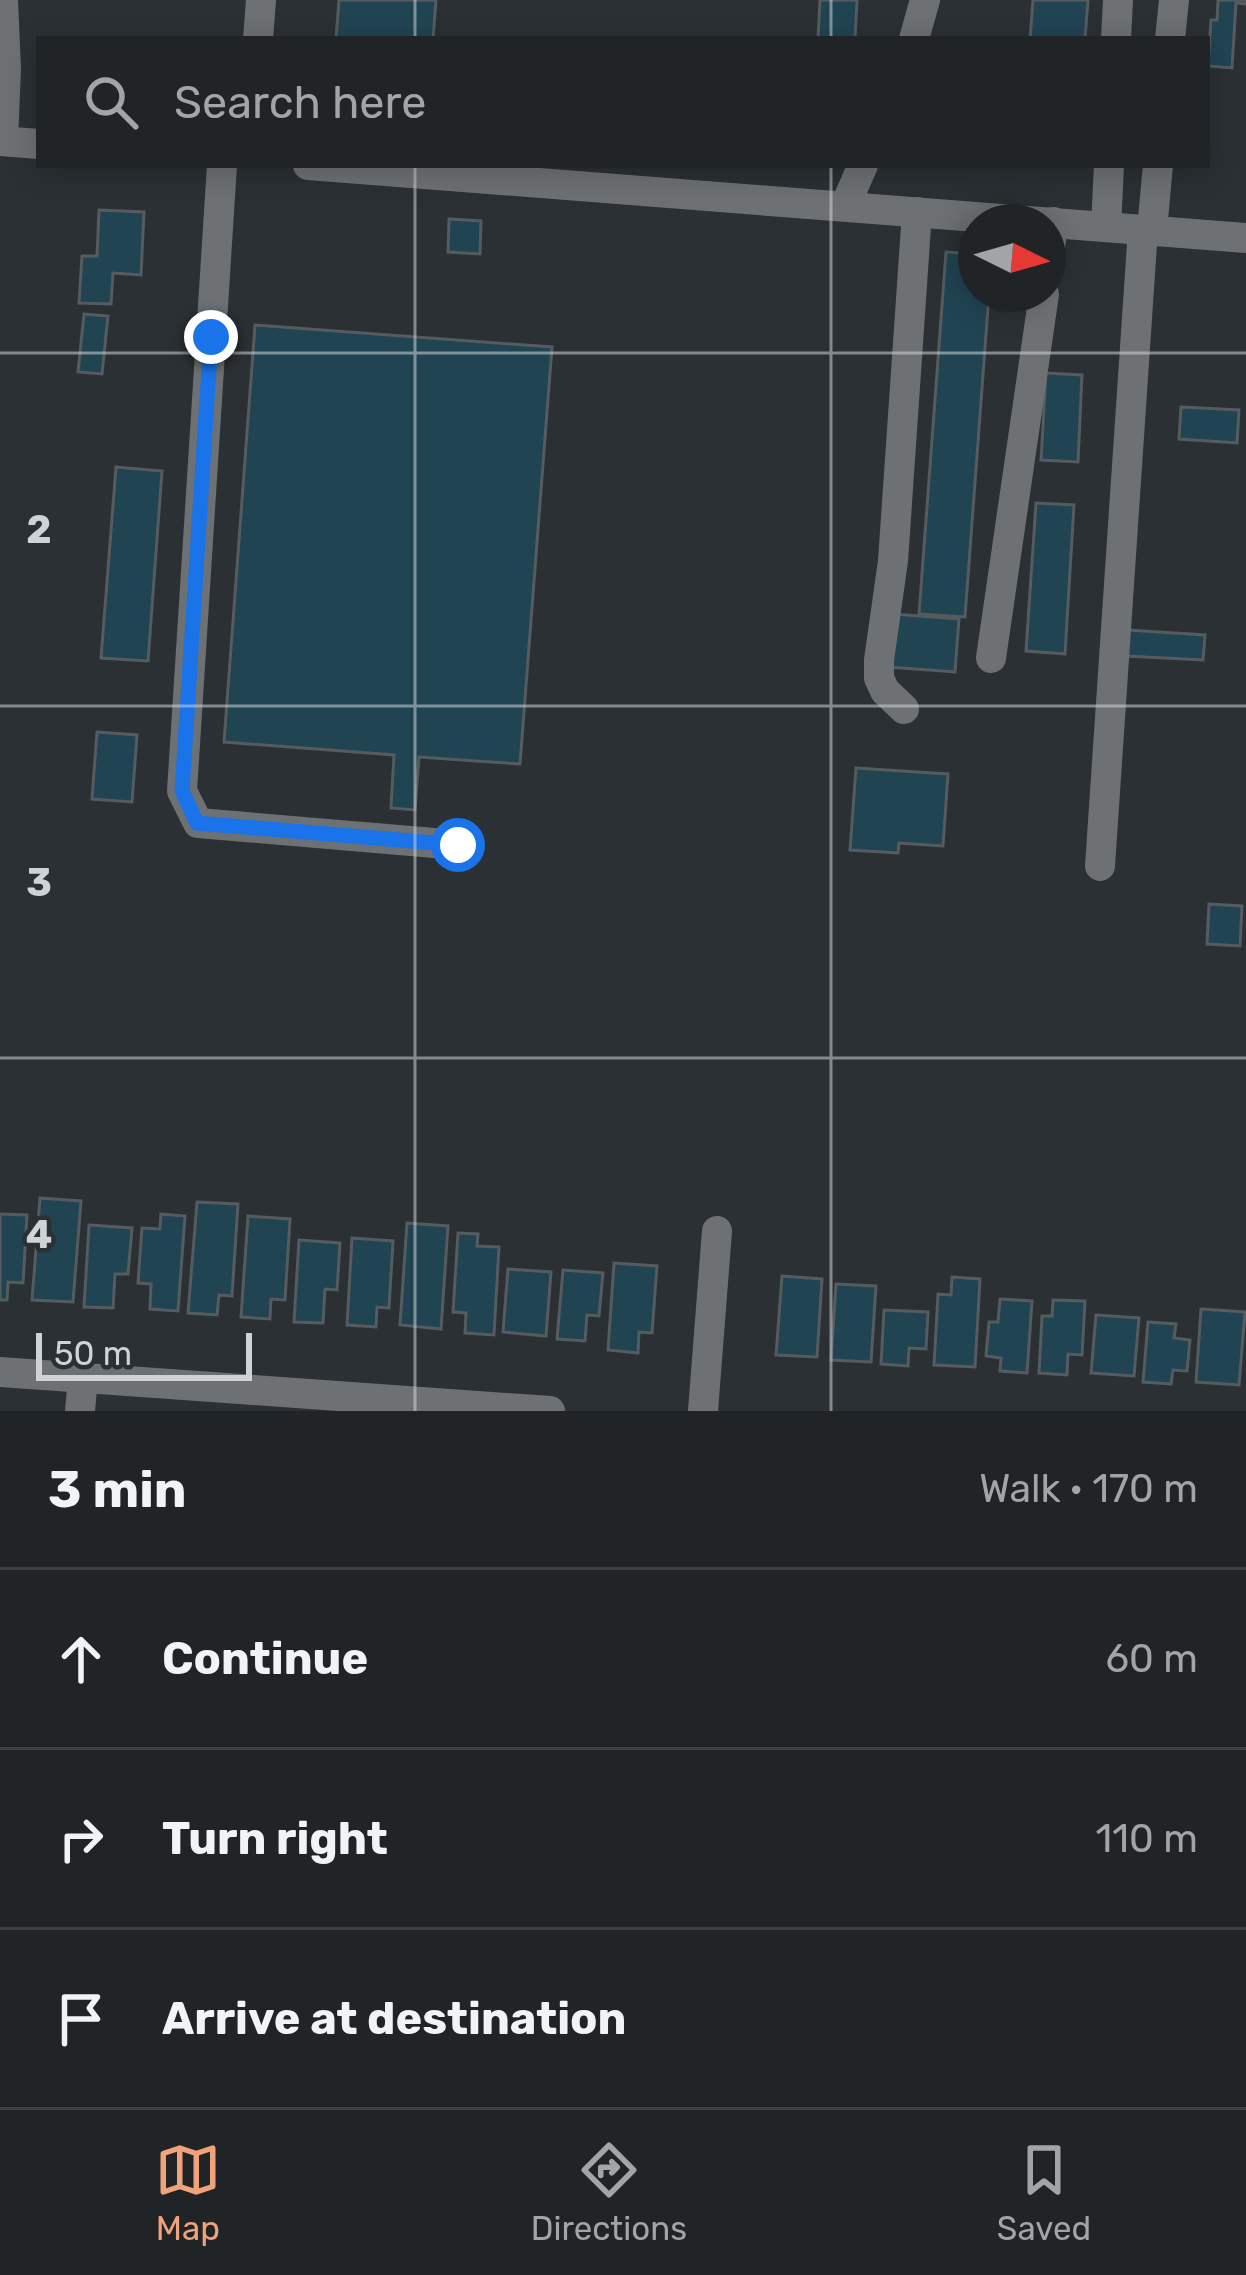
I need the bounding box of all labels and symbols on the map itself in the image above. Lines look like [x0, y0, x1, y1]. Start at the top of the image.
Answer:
north arrow [958, 204, 1066, 312]
route end [184, 310, 238, 364]
text: 2 [26, 507, 52, 553]
route start [431, 818, 485, 872]
text: 3 [26, 860, 52, 906]
text: 4 [26, 1212, 52, 1258]
scale bar [36, 1327, 252, 1380]

